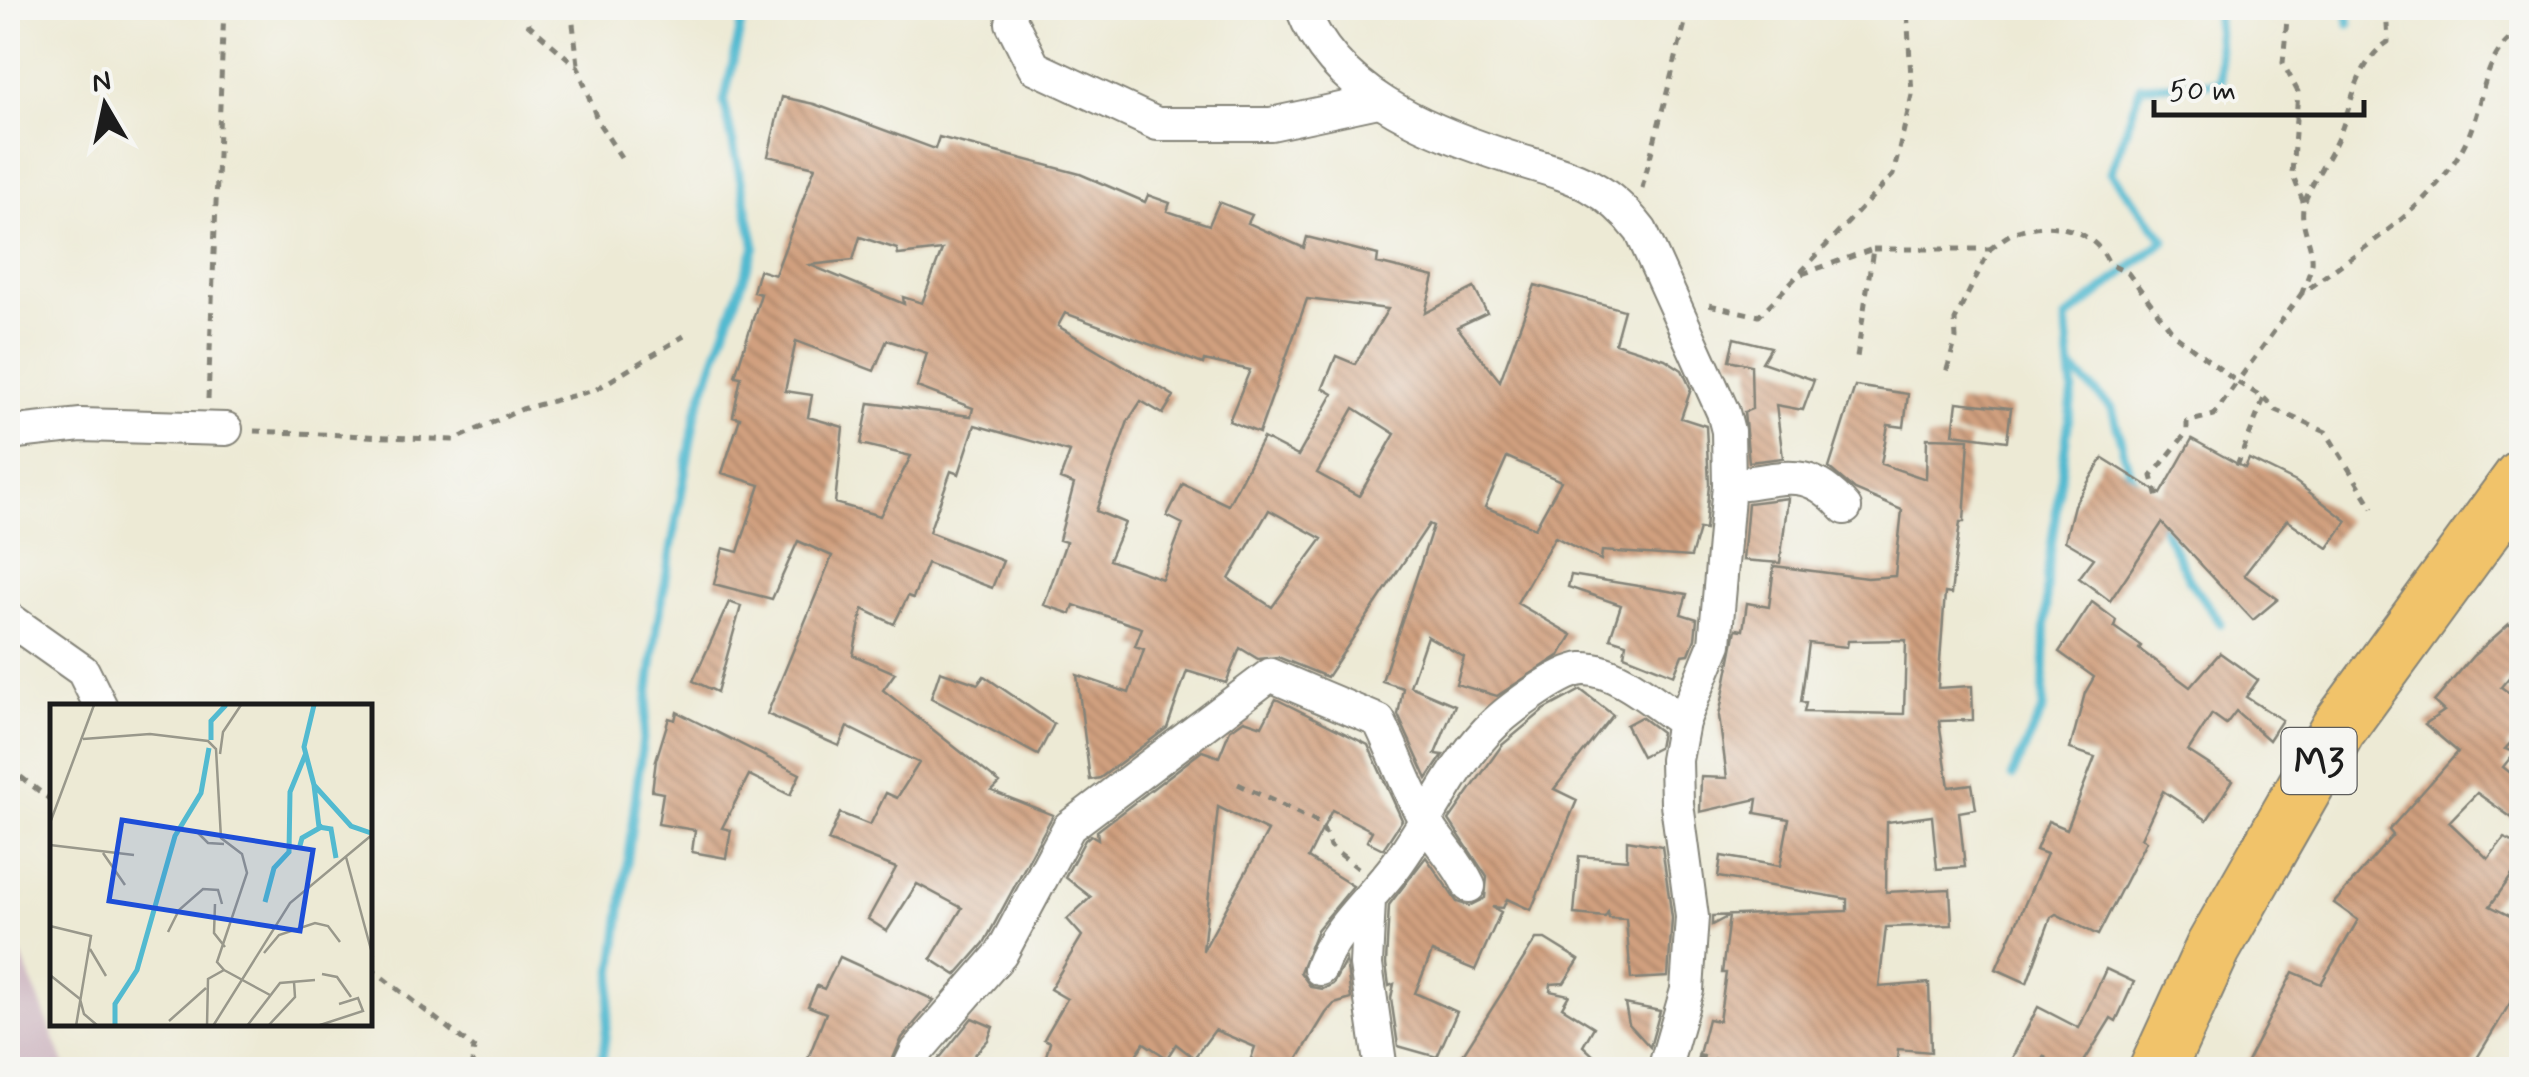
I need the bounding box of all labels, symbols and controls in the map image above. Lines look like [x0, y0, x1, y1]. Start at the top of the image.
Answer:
north arrow [55, 55, 155, 155]
scale bar [2154, 55, 2364, 117]
text: N [89, 63, 114, 103]
text: 50 m [2169, 72, 2236, 111]
inset map [50, 704, 372, 1027]
road number: M3 [2282, 728, 2356, 794]

